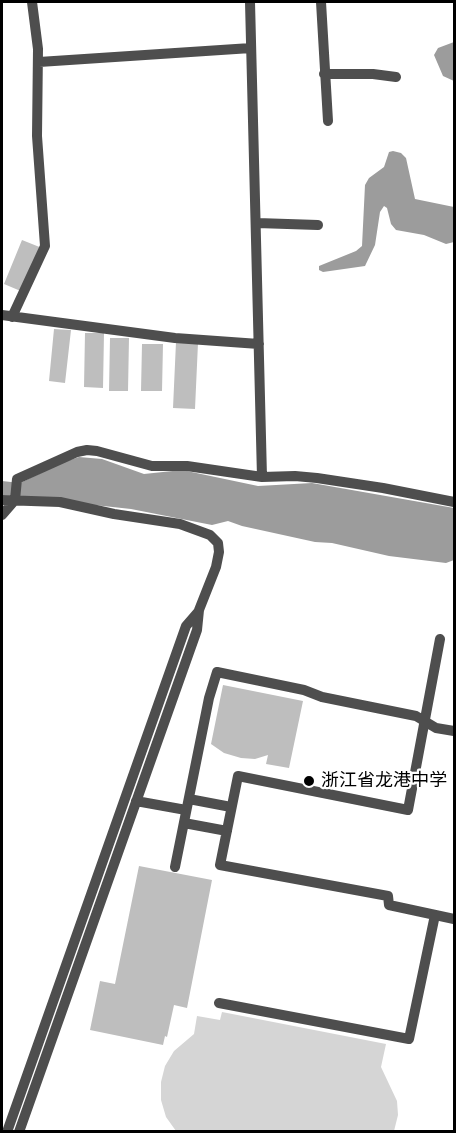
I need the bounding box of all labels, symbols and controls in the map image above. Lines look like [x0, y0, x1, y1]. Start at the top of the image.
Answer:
place label: 浙江省龙港中学 [321, 770, 447, 792]
marker: 浙江省龙港中学 [302, 774, 316, 788]

